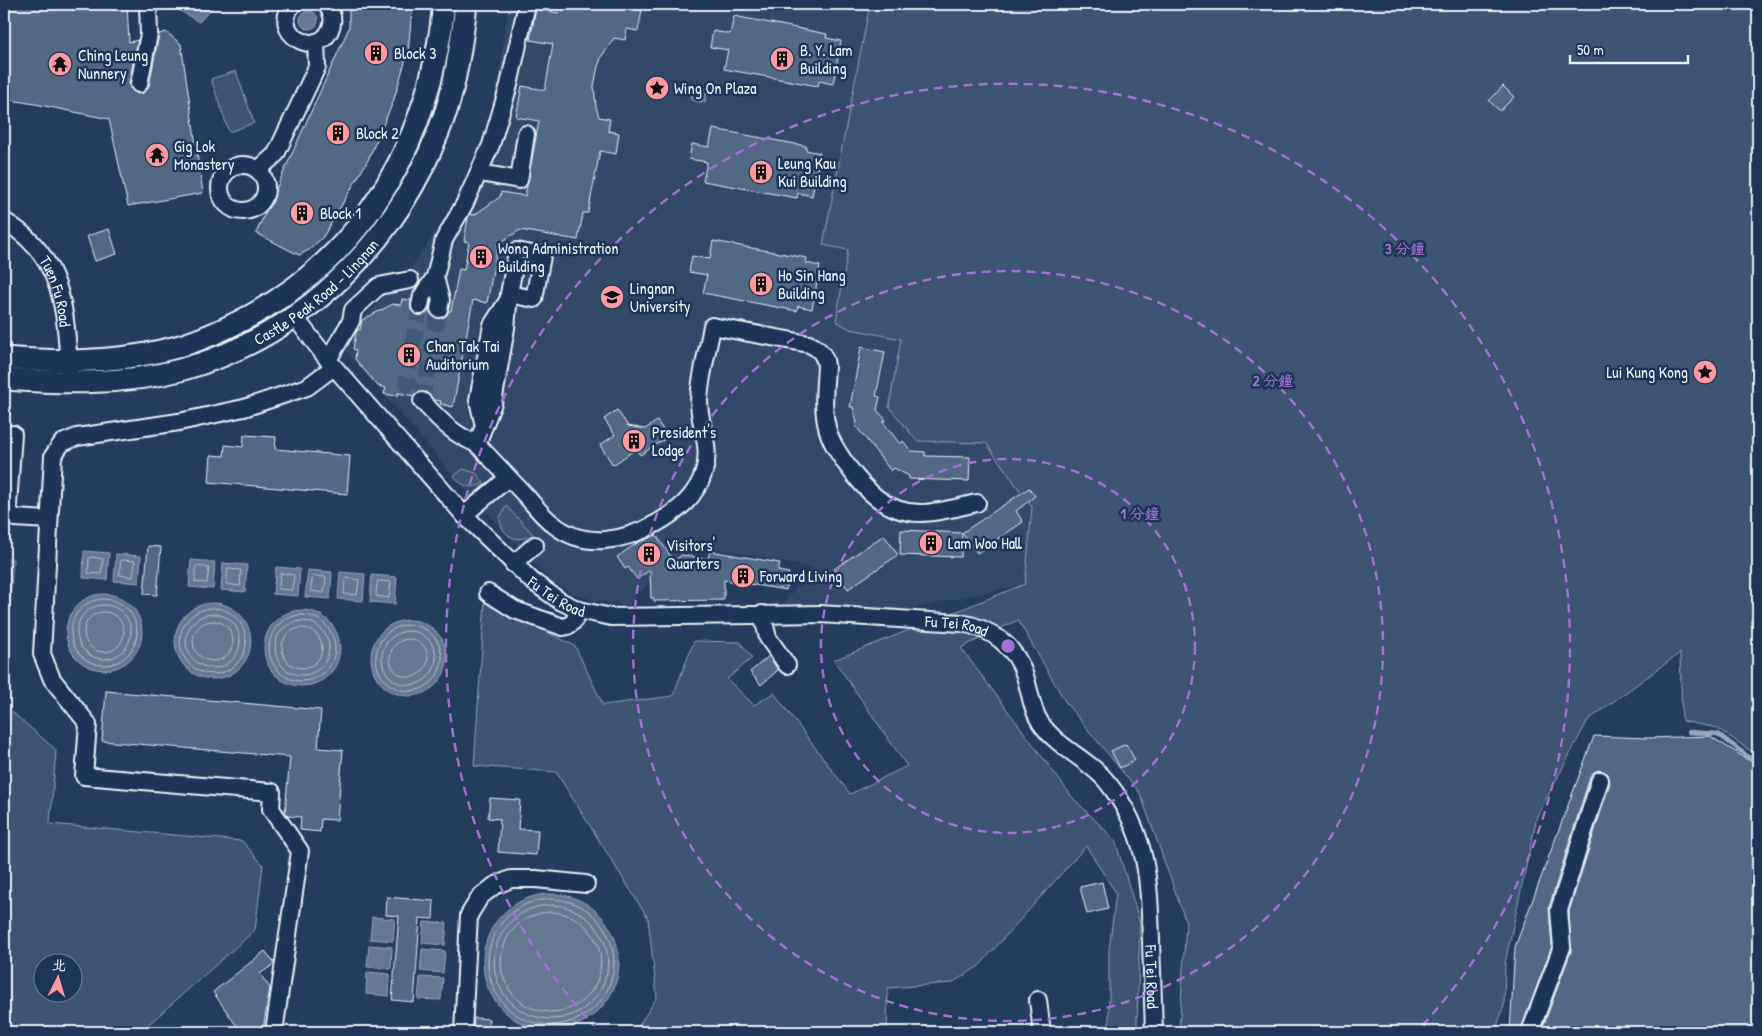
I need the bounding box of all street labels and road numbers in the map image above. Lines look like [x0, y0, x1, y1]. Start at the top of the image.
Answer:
street label: Castle Peak Road – Lingnan [250, 234, 383, 350]
street label: Tuen Fu Road [34, 251, 77, 328]
street label: Fu Tei Road [523, 570, 587, 622]
street label: Fu Tei Road [924, 610, 992, 641]
street label: Fu Tei Road [1140, 943, 1164, 1009]

